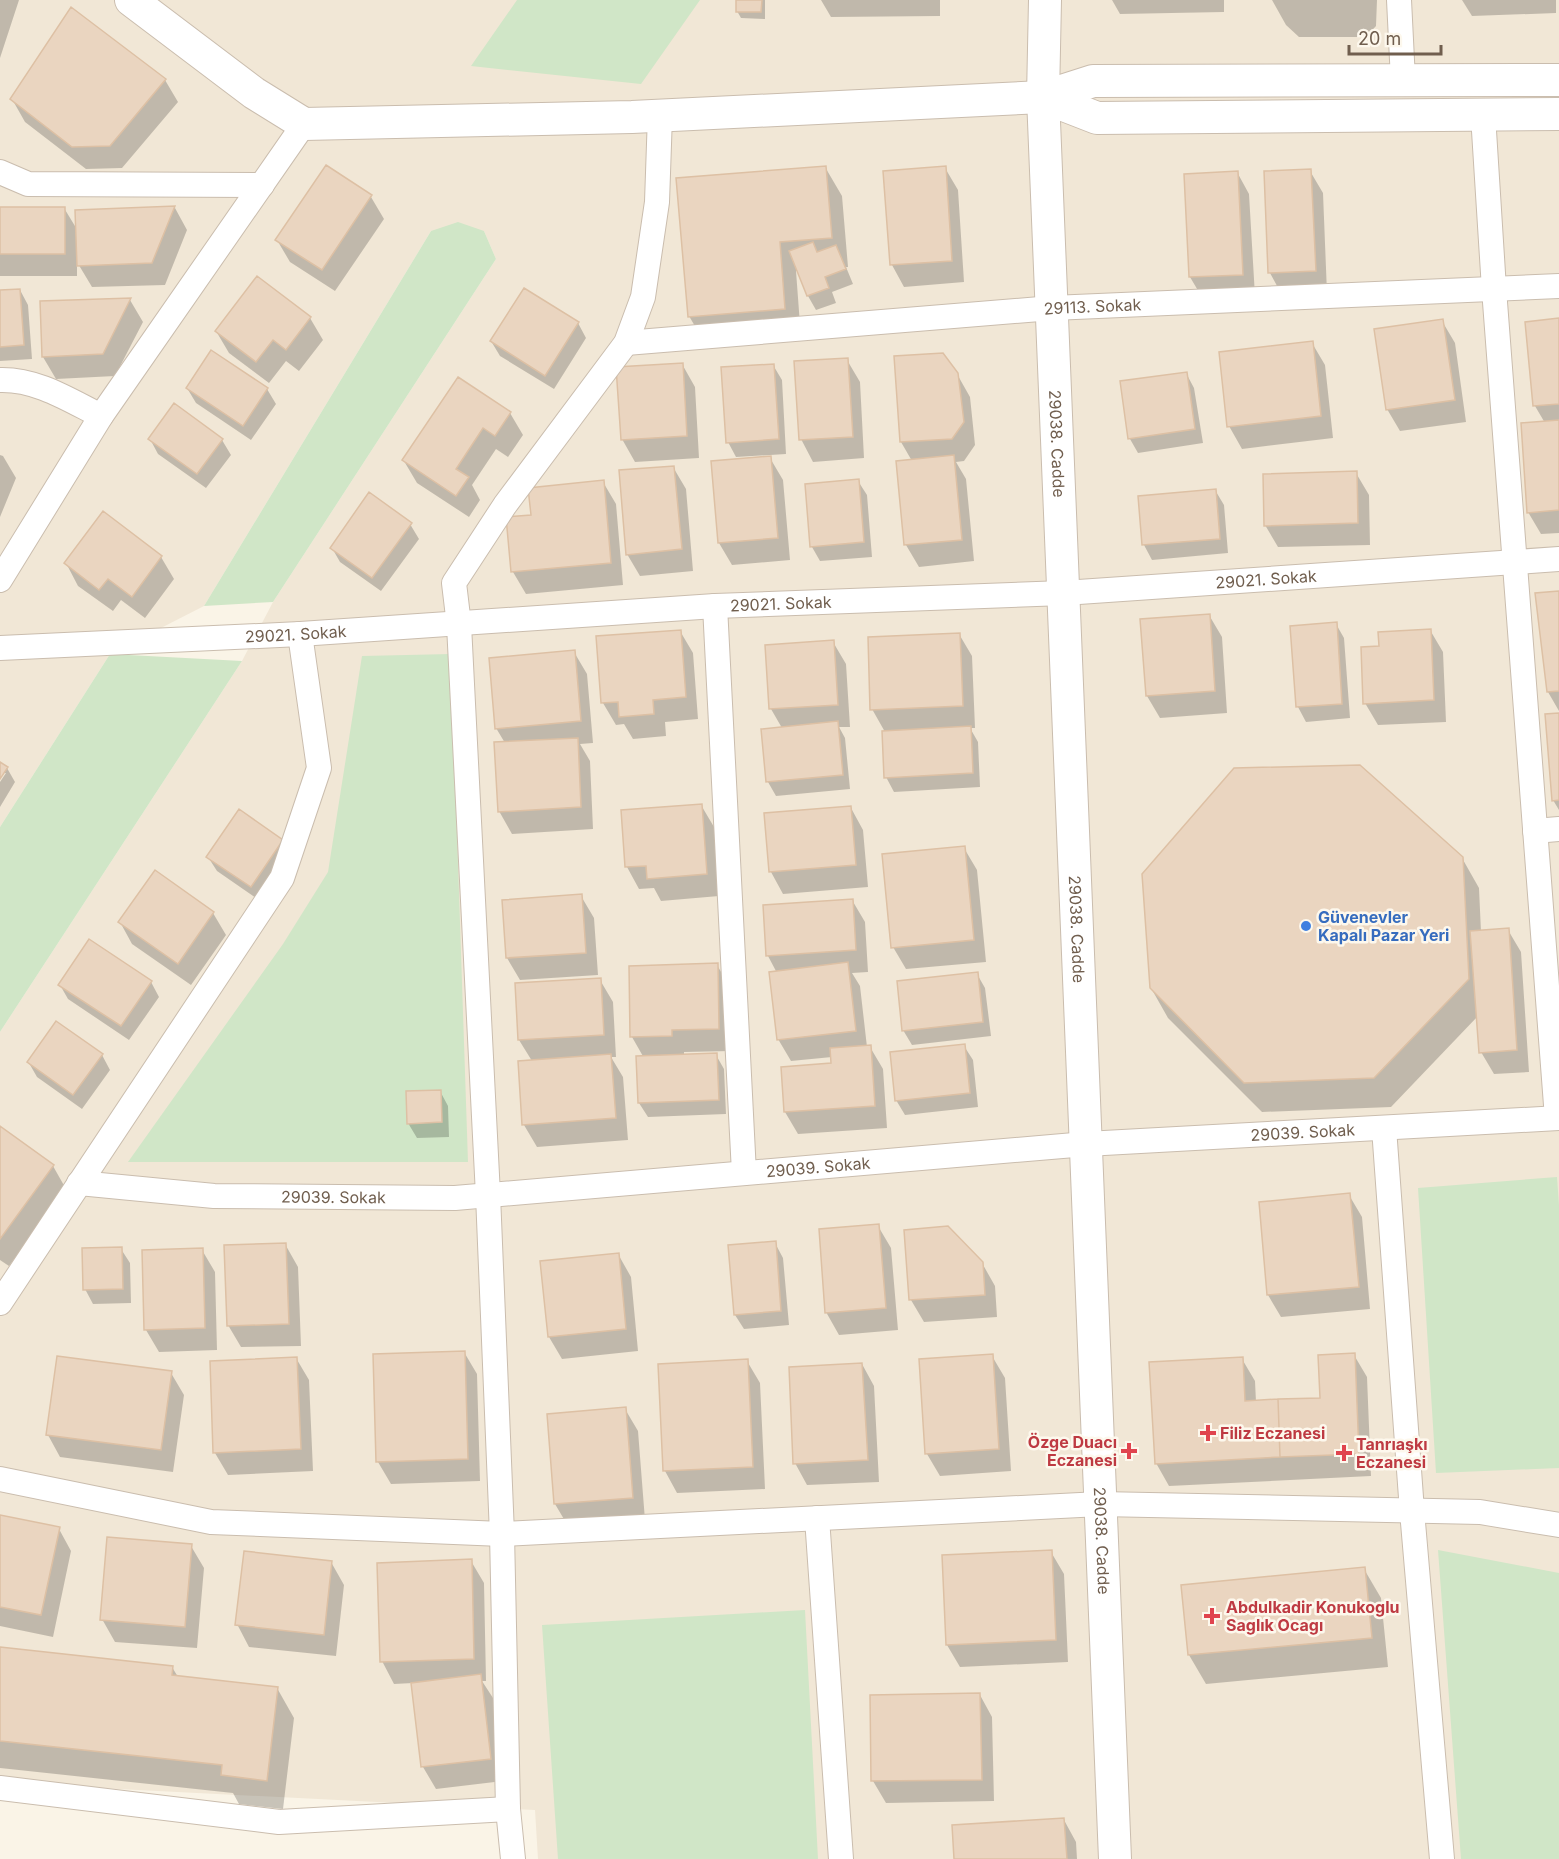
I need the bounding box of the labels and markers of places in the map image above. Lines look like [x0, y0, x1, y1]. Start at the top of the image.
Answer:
place label: Güvenevler Kapalı Pazar Yeri [1318, 907, 1449, 945]
marker: Güvenevler Kapalı Pazar Yeri [1299, 919, 1313, 933]
place label: Filiz Eczanesi [1220, 1423, 1325, 1443]
marker: Filiz Eczanesi [1201, 1426, 1215, 1440]
place label: Özge Duacı Eczanesi [1028, 1432, 1117, 1470]
place label: Tanrıaşkı Eczanesi [1356, 1434, 1428, 1472]
marker: Özge Duacı Eczanesi [1122, 1444, 1136, 1458]
marker: Tanrıaşkı Eczanesi [1337, 1446, 1351, 1460]
place label: Abdulkadir Konukoglu Saglık Ocagı [1226, 1597, 1399, 1635]
marker: Abdulkadir Konukoglu Saglık Ocagı [1203, 1607, 1221, 1625]

